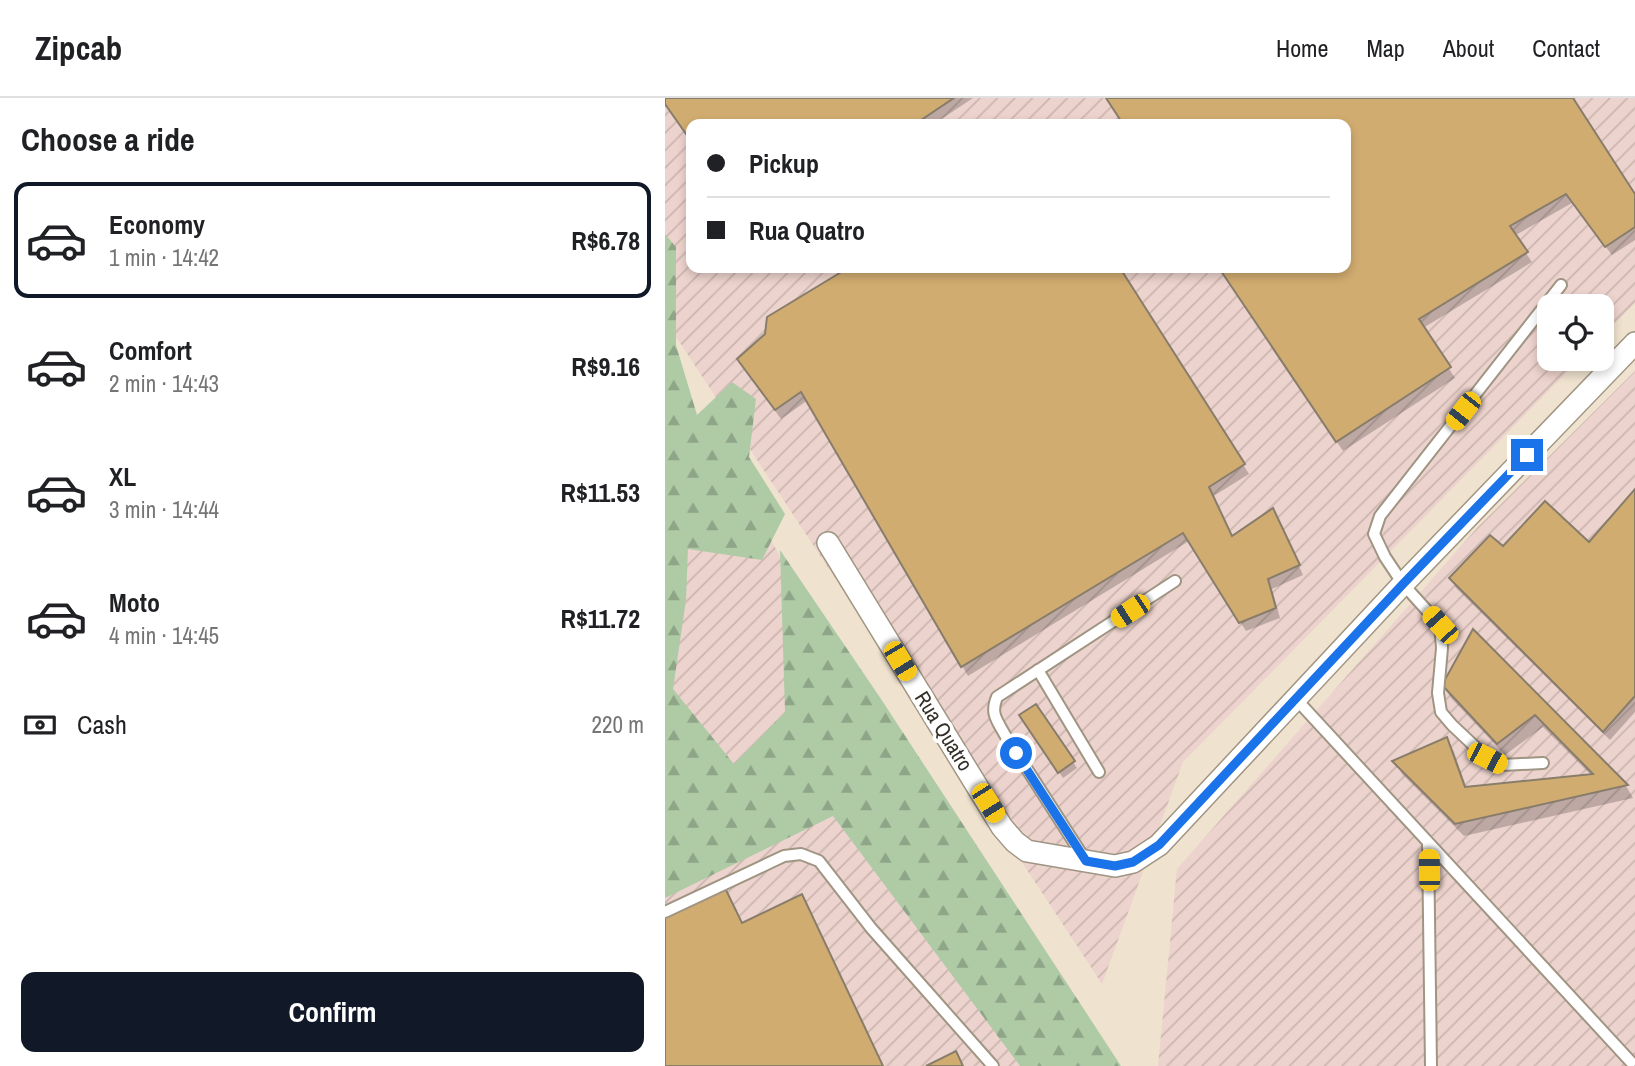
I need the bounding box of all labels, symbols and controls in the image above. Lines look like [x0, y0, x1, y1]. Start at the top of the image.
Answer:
text: Zipcab [35, 26, 122, 70]
text: Home [1276, 32, 1328, 64]
text: Map [1366, 32, 1405, 64]
text: About [1443, 32, 1494, 64]
text: Contact [1532, 32, 1600, 64]
text: Choose a ride [21, 118, 195, 161]
text: Pickup [749, 146, 819, 181]
text: Economy [109, 207, 205, 242]
icon: car [25, 209, 88, 272]
text: Rua Quatro [749, 213, 865, 248]
text: R$6.78 [571, 223, 640, 258]
text: 1 min · 14:42 [109, 242, 219, 273]
map controls [1537, 294, 1614, 371]
button: locate [1537, 294, 1614, 371]
text: Comfort [109, 333, 192, 368]
icon: car [25, 335, 88, 398]
text: R$9.16 [571, 349, 640, 384]
text: 2 min · 14:43 [109, 368, 219, 399]
car [1442, 388, 1485, 434]
route end [1511, 439, 1543, 471]
text: XL [109, 459, 136, 494]
icon: car [25, 461, 88, 524]
text: R$11.53 [561, 475, 640, 510]
text: 3 min · 14:44 [109, 494, 219, 525]
text: Moto [109, 585, 160, 620]
icon: car [25, 587, 88, 650]
car [1107, 591, 1154, 631]
text: R$11.72 [561, 601, 640, 636]
car [1419, 602, 1462, 648]
text: 4 min · 14:45 [109, 620, 219, 651]
car [881, 638, 920, 684]
street label: Rua Quatro [908, 686, 980, 776]
icon: cash [21, 706, 59, 744]
text: Cash [77, 707, 127, 742]
text: 220 m [592, 709, 644, 740]
route start [1000, 737, 1032, 769]
car [1464, 739, 1511, 777]
car [968, 780, 1009, 826]
car [1419, 849, 1440, 891]
button: Confirm [21, 972, 644, 1052]

